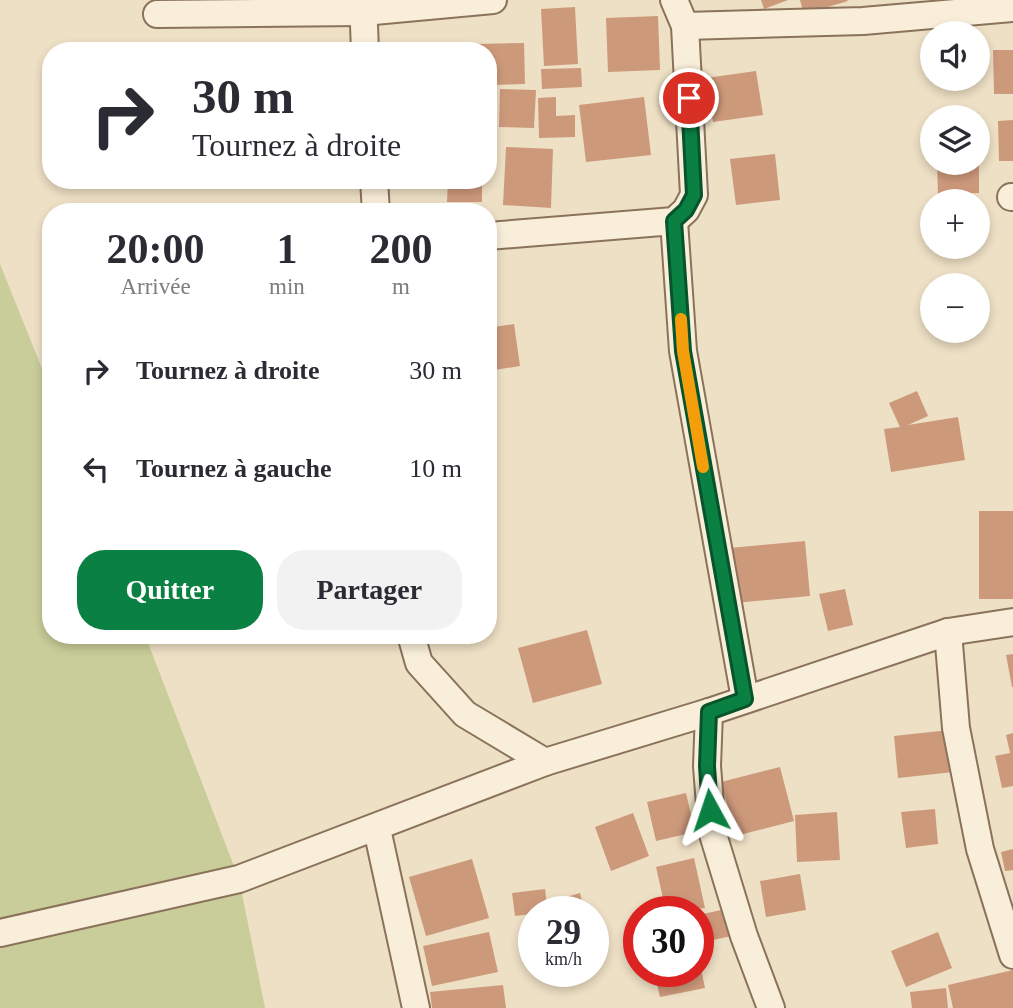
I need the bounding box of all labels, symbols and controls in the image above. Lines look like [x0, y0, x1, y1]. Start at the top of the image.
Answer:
map controls [920, 21, 990, 343]
button: sound [920, 21, 990, 91]
pin [659, 68, 719, 128]
text: 30 m [192, 69, 294, 124]
icon: right [77, 70, 168, 161]
icon: arrive [670, 79, 708, 117]
button: layers [920, 105, 990, 175]
text: Tournez à droite [192, 127, 401, 163]
button: + [920, 189, 990, 259]
text: 20:00 [107, 226, 205, 272]
text: 1 [276, 226, 297, 272]
text: 200 [369, 226, 432, 272]
button: − [920, 273, 990, 343]
text: Arrivée [120, 274, 191, 299]
text: min [269, 274, 305, 299]
text: m [392, 274, 410, 299]
icon: right [77, 352, 115, 390]
text: Tournez à droite [136, 356, 319, 385]
text: 30 m [409, 356, 462, 385]
icon: left [77, 450, 115, 488]
text: Tournez à gauche [136, 454, 332, 483]
text: 10 m [409, 454, 462, 483]
button: Quitter [77, 550, 263, 630]
button: Partager [277, 550, 462, 630]
position arrow [673, 773, 747, 847]
speed limit sign: 30 [623, 896, 714, 987]
text: 29 [546, 913, 581, 952]
text: km/h [545, 949, 582, 969]

